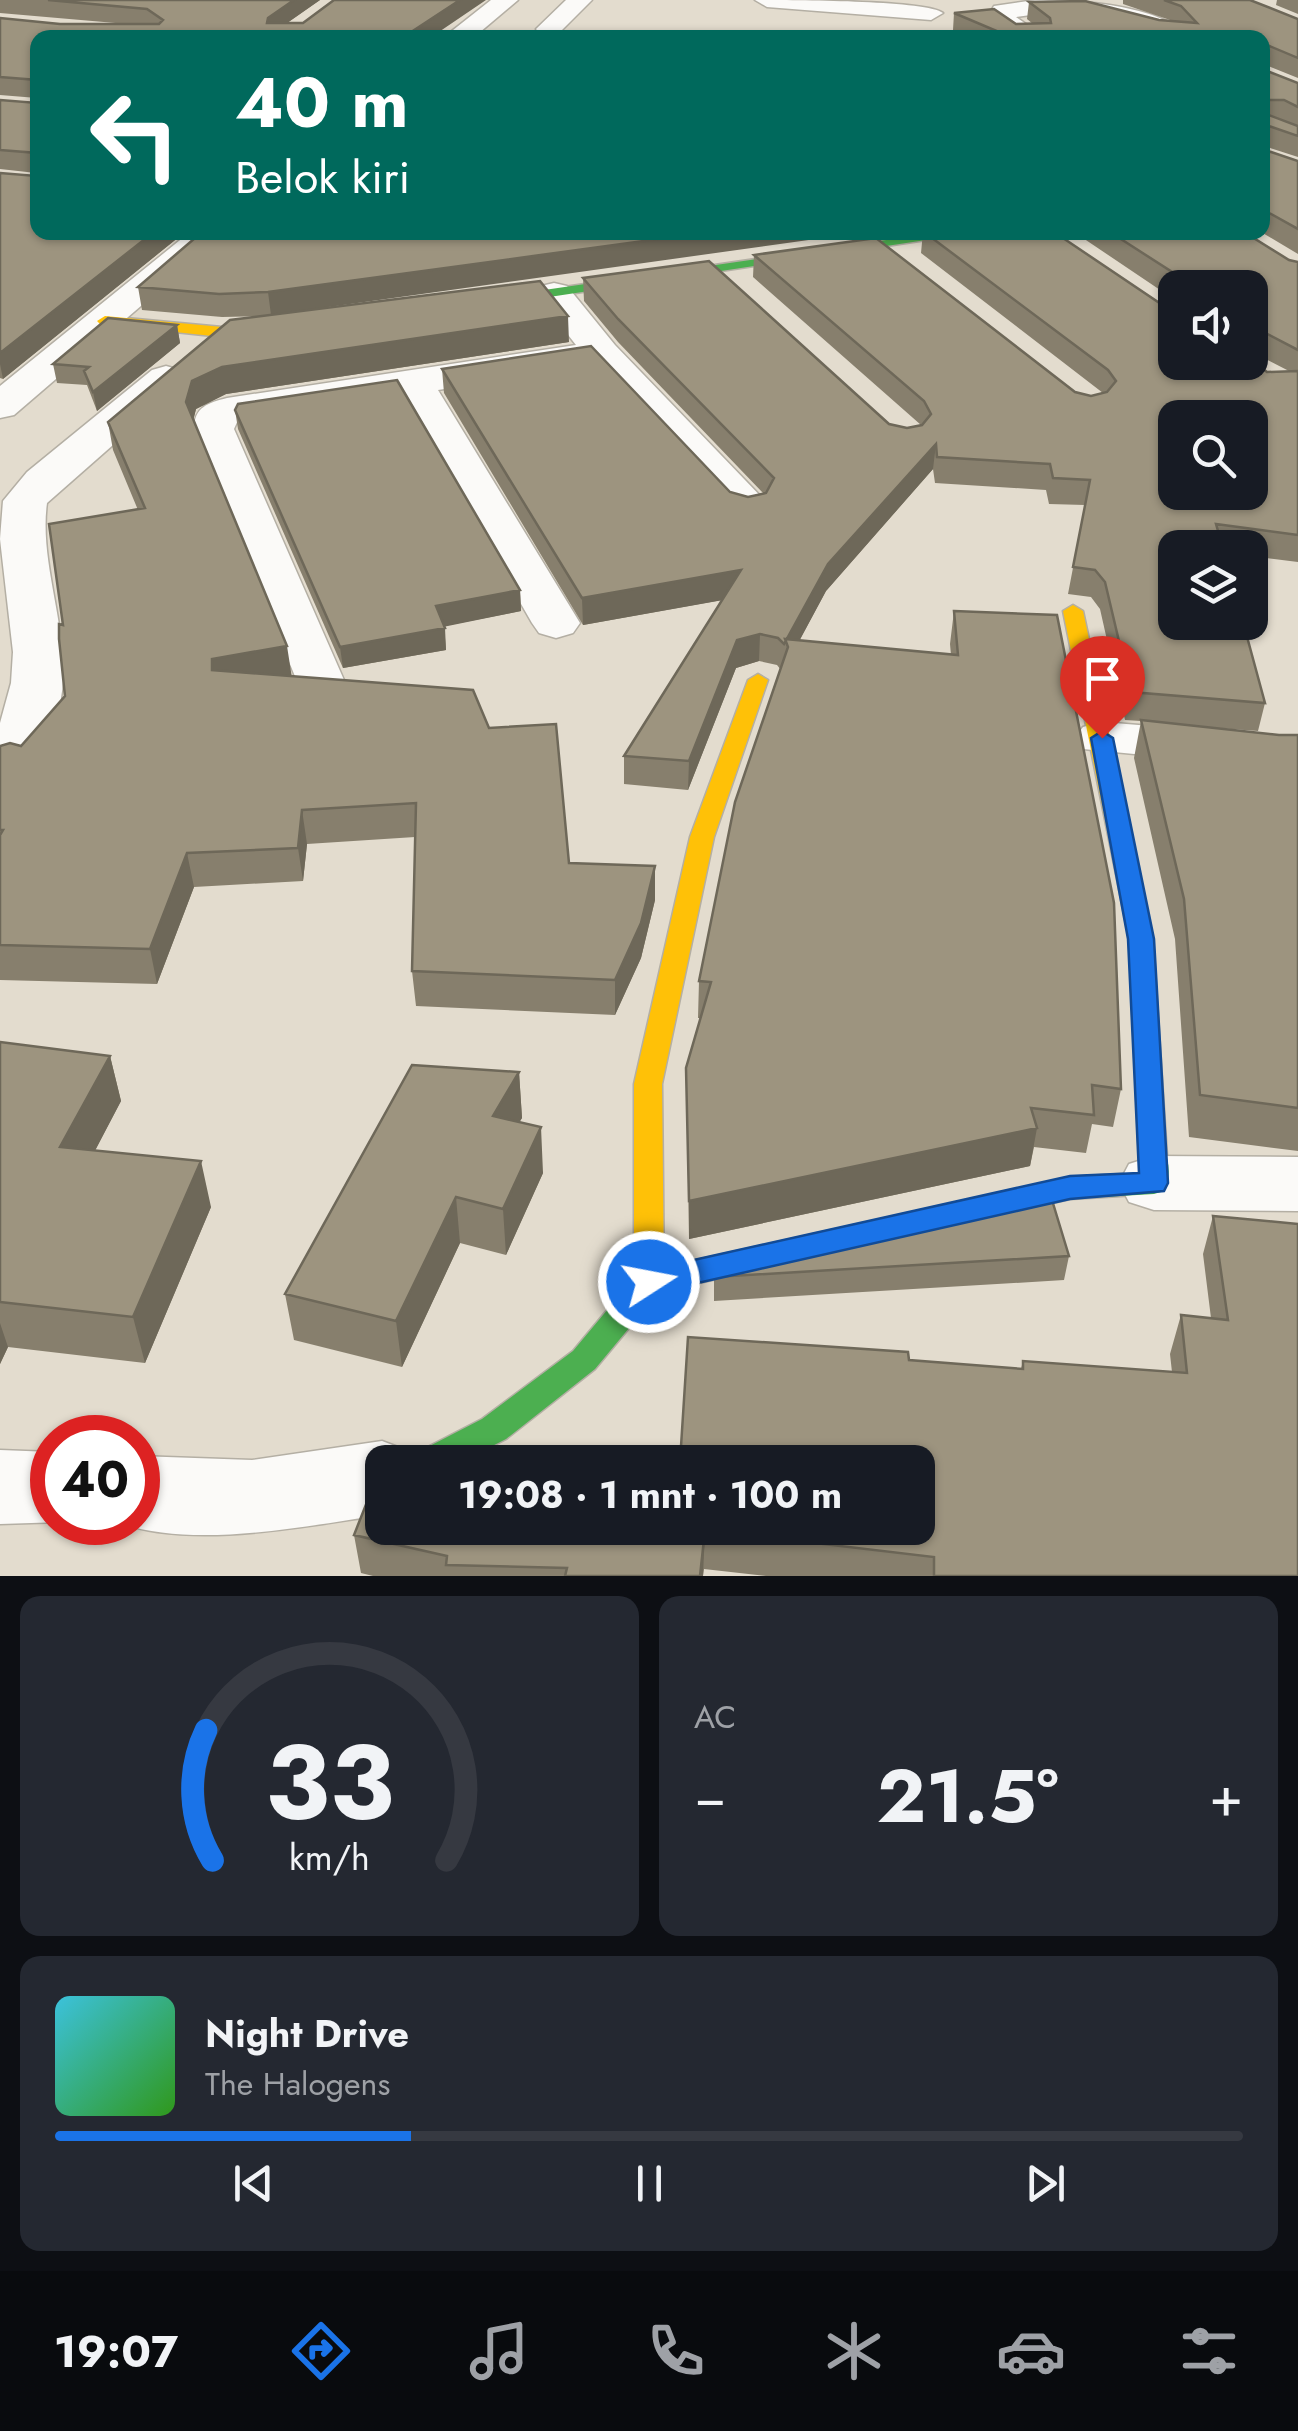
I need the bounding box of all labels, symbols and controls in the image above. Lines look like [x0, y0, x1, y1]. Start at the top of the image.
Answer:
text: 40 m [235, 52, 409, 153]
icon: left [70, 70, 200, 200]
text: Belok kiri [235, 145, 410, 210]
map controls [1158, 270, 1268, 640]
button: sound [1158, 270, 1268, 380]
button: search [1158, 400, 1268, 510]
button: layers [1158, 530, 1268, 640]
pin [1060, 636, 1145, 739]
icon: arrive [1075, 651, 1130, 706]
position arrow [597, 1230, 701, 1334]
speed limit sign: 40 [30, 1415, 160, 1545]
text: 19:08 · 1 mnt · 100 m [458, 1467, 842, 1522]
text: AC [694, 1694, 736, 1740]
text: 33 [265, 1707, 394, 1857]
text: 21.5° [877, 1742, 1059, 1850]
text: − [694, 1757, 726, 1837]
text: + [1209, 1757, 1243, 1837]
text: km/h [289, 1832, 370, 1883]
text: Night Drive [205, 2006, 409, 2061]
text: The Halogens [205, 2061, 390, 2107]
icon: previous [226, 2156, 281, 2211]
icon: pause [622, 2156, 677, 2211]
icon: next [1018, 2156, 1073, 2211]
icon: directions [286, 2316, 356, 2386]
icon: music [464, 2316, 534, 2386]
icon: phone [641, 2316, 711, 2386]
icon: climate [819, 2316, 889, 2386]
icon: car [996, 2316, 1066, 2386]
icon: filters [1174, 2316, 1244, 2386]
text: 19:07 [54, 2319, 178, 2384]

